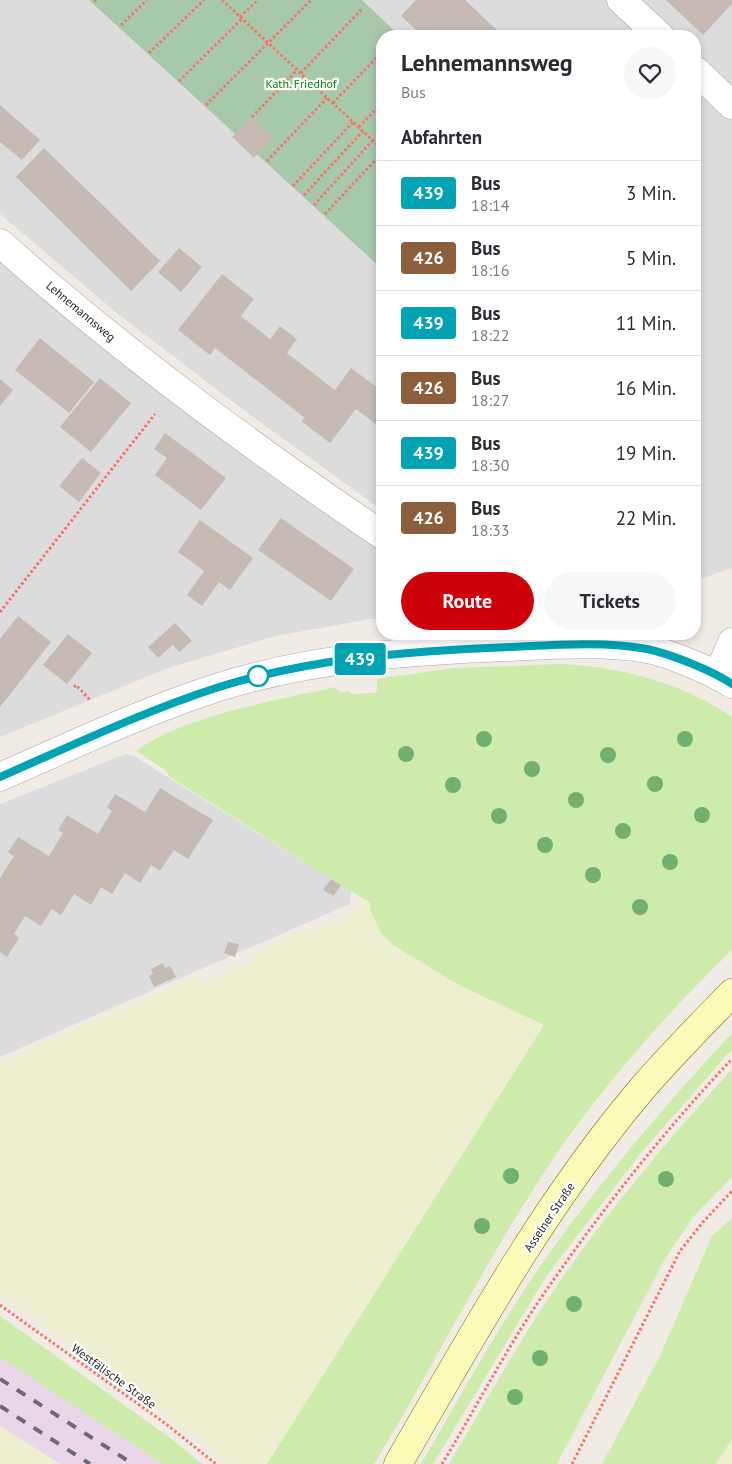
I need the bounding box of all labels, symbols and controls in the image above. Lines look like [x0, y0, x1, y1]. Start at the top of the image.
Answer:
text: Lehnemannsweg [401, 47, 573, 78]
button: heart [624, 47, 676, 99]
park label: Kath. Friedhof [265, 76, 338, 91]
text: Bus [401, 82, 426, 102]
text: Abfahrten [401, 125, 482, 149]
text: Bus [471, 171, 500, 195]
text: 439 [413, 181, 444, 204]
text: 3 Min. [626, 181, 676, 205]
text: 18:14 [471, 195, 509, 215]
text: Bus [471, 236, 500, 260]
text: 426 [413, 246, 444, 269]
text: 5 Min. [626, 246, 676, 270]
text: 18:16 [471, 260, 509, 280]
street label: Lehnemannsweg [43, 278, 119, 344]
text: Bus [471, 301, 500, 325]
text: 439 [413, 311, 444, 334]
text: 11 Min. [616, 311, 676, 335]
text: 18:22 [471, 325, 509, 345]
text: Bus [471, 366, 500, 390]
text: 426 [413, 376, 444, 399]
text: 16 Min. [616, 376, 676, 400]
text: 18:27 [471, 390, 509, 410]
text: Bus [471, 431, 500, 455]
text: 439 [413, 441, 444, 464]
text: 19 Min. [616, 441, 676, 465]
text: 18:30 [471, 455, 509, 475]
text: Bus [471, 496, 500, 520]
text: 426 [413, 506, 444, 529]
text: 22 Min. [616, 506, 676, 530]
text: 18:33 [471, 520, 509, 540]
button: Route [401, 572, 534, 630]
button: Tickets [544, 572, 676, 630]
line badge: 439 [331, 643, 389, 675]
text: 439 [345, 647, 375, 670]
unlabelled marker [247, 665, 269, 687]
street label: Asselner Straße [520, 1180, 578, 1254]
street label: Westfälische Straße [69, 1340, 159, 1412]

